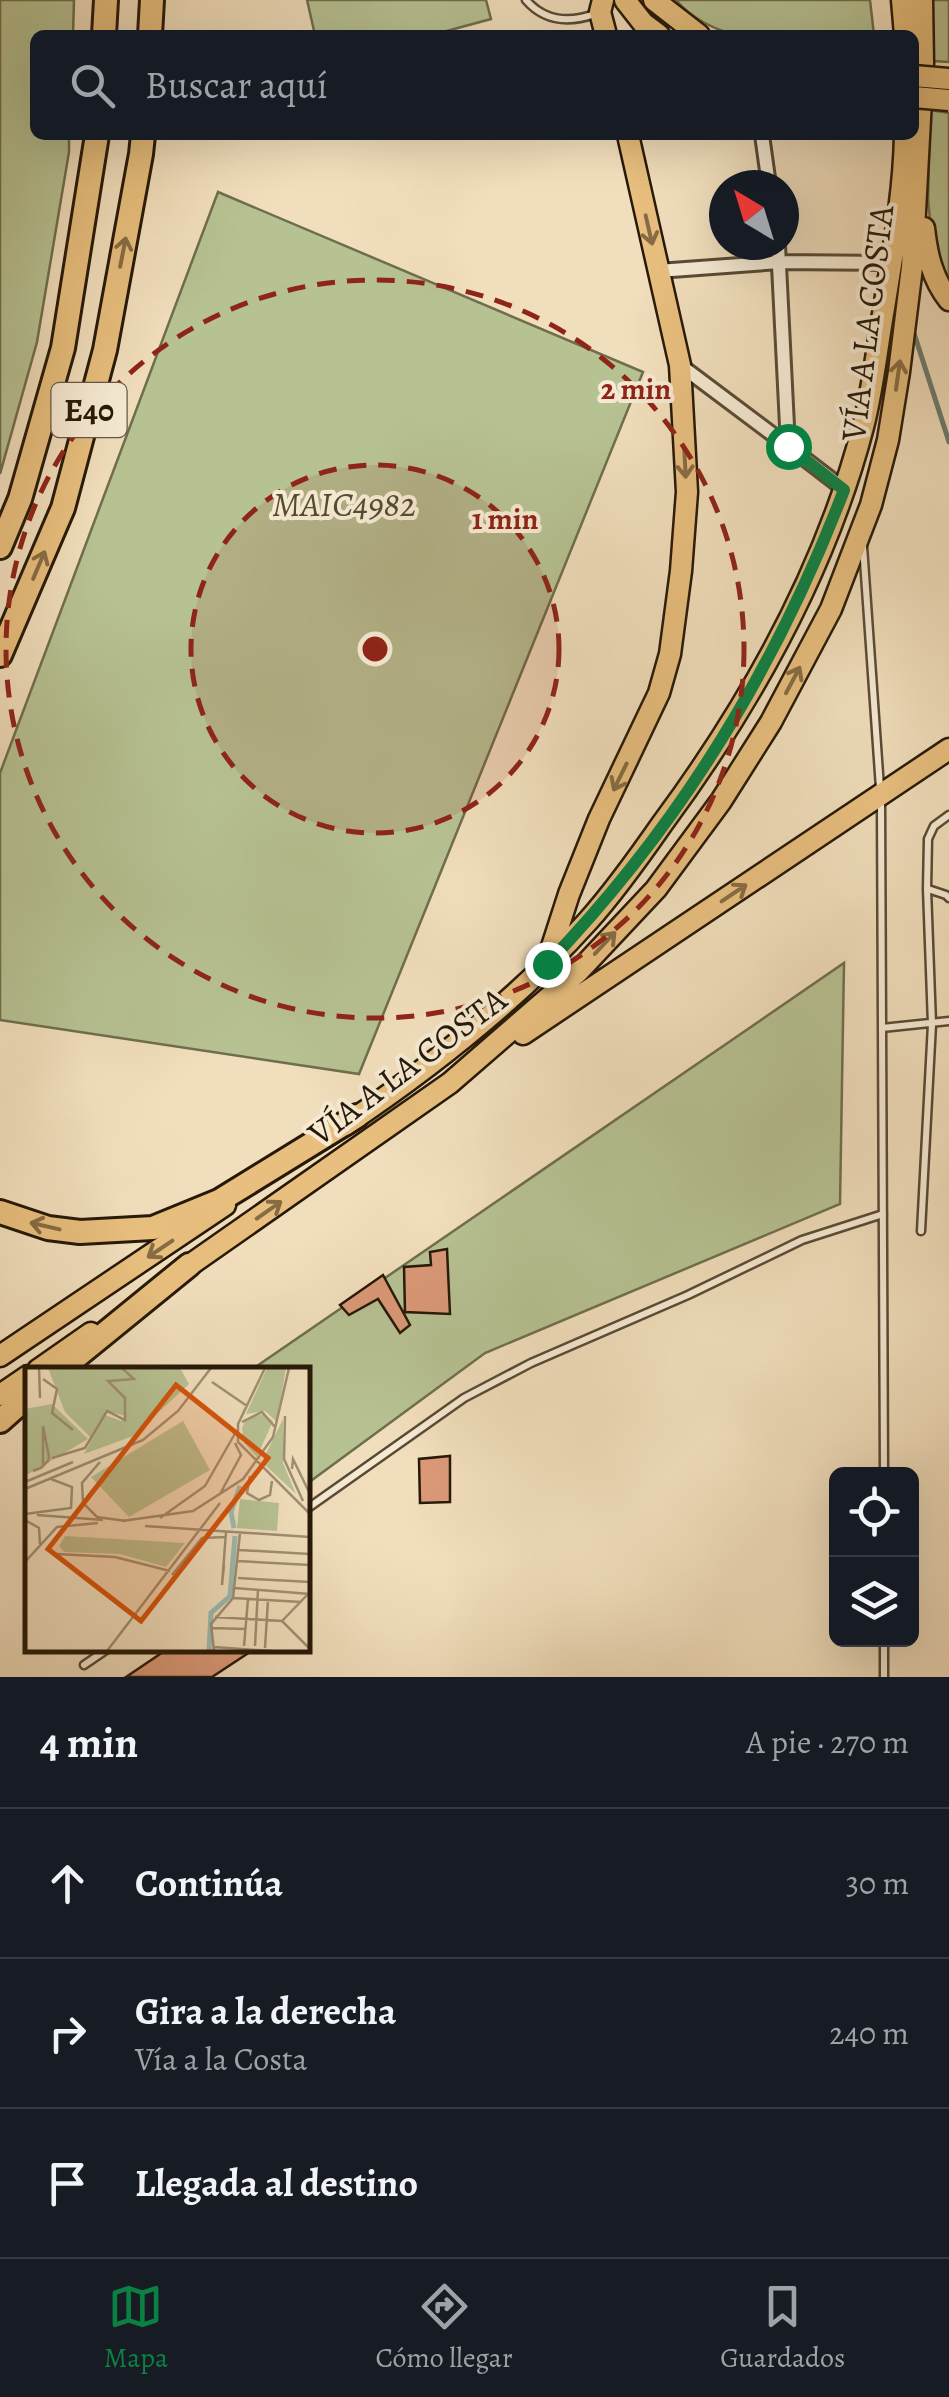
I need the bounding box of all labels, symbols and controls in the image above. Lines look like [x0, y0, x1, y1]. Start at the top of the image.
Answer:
search box [30, 30, 919, 140]
icon: search [65, 58, 120, 113]
text: Buscar aquí [145, 59, 328, 111]
north arrow [709, 170, 799, 260]
street label: VÍA A LA COSTA [829, 202, 905, 445]
one-way arrow [641, 213, 659, 245]
one-way arrow [114, 236, 133, 269]
one-way arrow [890, 359, 908, 392]
text: 2 min [601, 369, 671, 409]
road number: E40 [52, 383, 126, 437]
route start [766, 424, 812, 470]
one-way arrow [676, 446, 695, 478]
park label: MAIC4982 [272, 480, 416, 528]
text: 1 min [472, 499, 538, 539]
one-way arrow [31, 550, 49, 581]
centre of rings [357, 631, 393, 667]
one-way arrow [784, 666, 804, 695]
one-way arrow [609, 761, 628, 791]
one-way arrow [720, 883, 748, 904]
one-way arrow [593, 932, 617, 956]
route end [525, 942, 571, 988]
street label: VÍA A LA COSTA [297, 975, 517, 1157]
one-way arrow [254, 1200, 282, 1221]
one-way arrow [30, 1216, 62, 1234]
one-way arrow [147, 1238, 175, 1259]
inset map [25, 1367, 310, 1652]
map controls [829, 1467, 919, 1647]
button: locate [829, 1467, 919, 1557]
button: layers [829, 1557, 919, 1647]
text: 4 min [40, 1714, 138, 1771]
text: A pie · 270 m [746, 1720, 909, 1764]
icon: ahead [40, 1856, 95, 1911]
text: Continúa [135, 1857, 283, 1909]
text: 30 m [846, 1861, 909, 1905]
text: Gira a la derecha [135, 1985, 396, 2037]
icon: right [40, 2006, 95, 2061]
text: 240 m [829, 2011, 909, 2055]
text: Vía a la Costa [135, 2037, 307, 2081]
icon: arrive [40, 2156, 95, 2211]
text: Llegada al destino [135, 2157, 418, 2209]
tab: Mapa [104, 2279, 168, 2377]
tab: Cómo llegar [376, 2279, 513, 2377]
tab: Guardados [720, 2279, 845, 2377]

